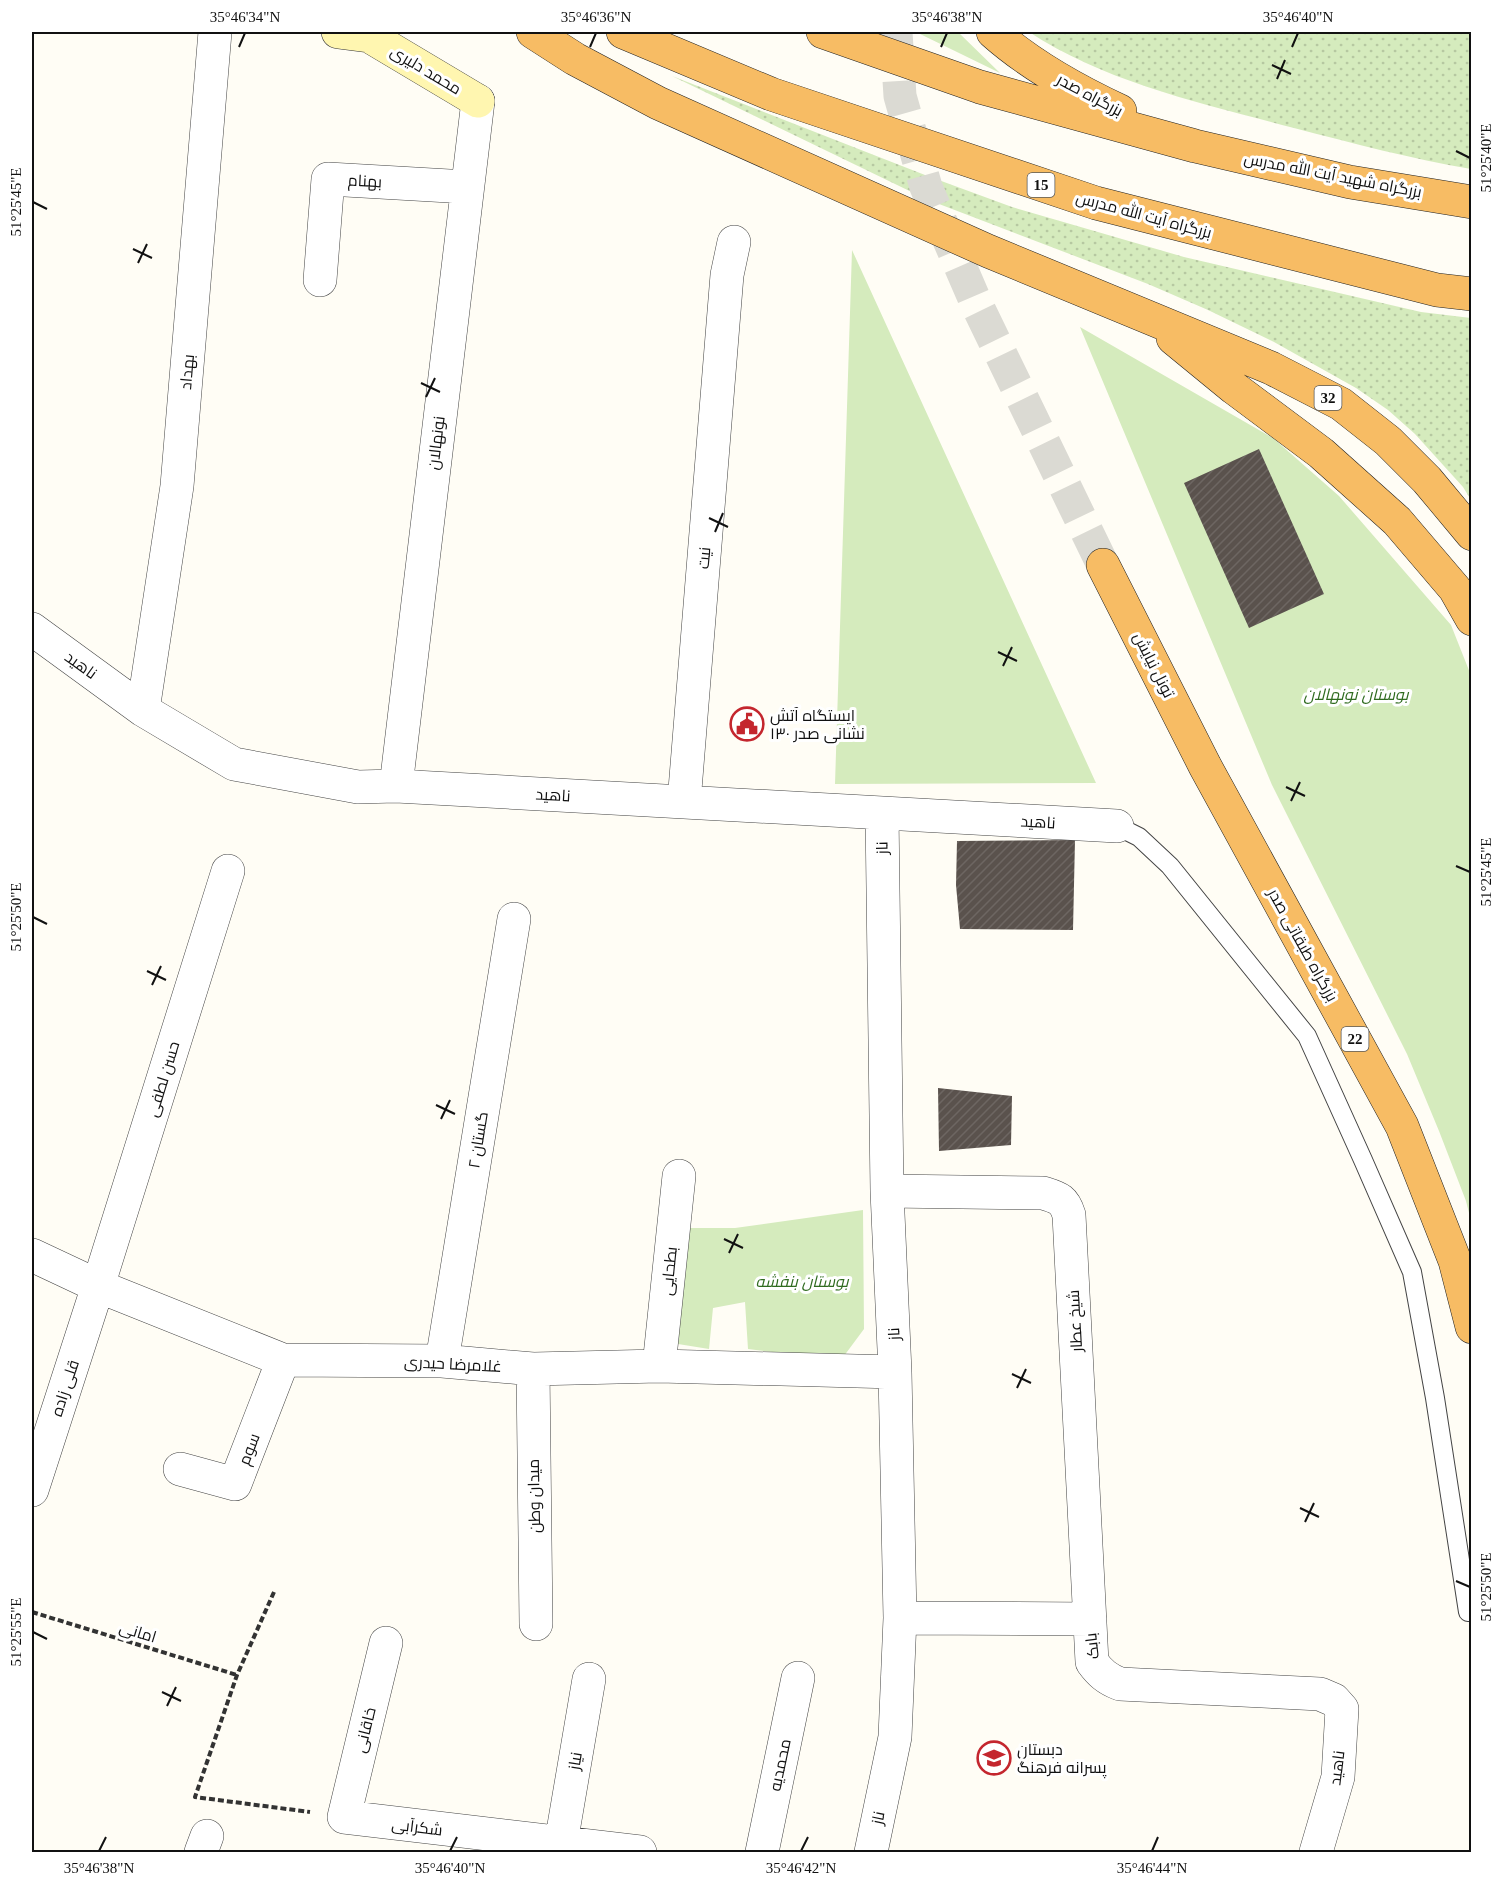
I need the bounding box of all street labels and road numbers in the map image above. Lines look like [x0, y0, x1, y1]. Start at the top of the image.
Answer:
street label: محمد دلیری [387, 42, 464, 99]
street label: بزرگراه صدر [1053, 70, 1126, 120]
street label: بزرگراه شهید آیت الله مدرس [1242, 147, 1424, 203]
street label: بهنام [347, 172, 383, 193]
road number: 15 [1028, 173, 1054, 197]
street label: بزرگراه آیت الله مدرس [1074, 187, 1214, 243]
street label: بهداد [177, 354, 199, 391]
road number: 32 [1314, 386, 1342, 410]
street label: نونهالان [424, 415, 450, 471]
street label: نیت [695, 546, 714, 570]
street label: تونل نیایش [1129, 630, 1178, 702]
street label: ناهید [61, 648, 100, 683]
street label: ناهید [535, 786, 571, 805]
street label: ناهید [1020, 813, 1056, 832]
street label: ناز [873, 841, 892, 856]
street label: بزرگراه طبقاتی صدر [1263, 885, 1341, 1005]
road number: 22 [1342, 1027, 1368, 1051]
street label: حسن لطفی [143, 1039, 184, 1120]
street label: گستان ۲ [465, 1110, 493, 1170]
street label: بطحایی [658, 1246, 682, 1296]
street label: شیخ عطار [1065, 1289, 1088, 1354]
street label: ناز [885, 1327, 904, 1342]
street label: غلامرضا حیدری [404, 1353, 502, 1377]
street label: قلی زاده [48, 1358, 84, 1419]
street label: سوم [235, 1431, 266, 1468]
street label: میدان وطن [525, 1459, 545, 1533]
street label: امانی [117, 1618, 159, 1648]
street label: بابک [1082, 1632, 1103, 1660]
street label: خاقانی [351, 1705, 381, 1755]
street label: محمدیه [766, 1737, 795, 1793]
street label: ناهید [1326, 1750, 1349, 1787]
street label: نیاز [565, 1751, 586, 1772]
street label: ناز [868, 1810, 889, 1827]
street label: شکرآبی [390, 1815, 443, 1841]

